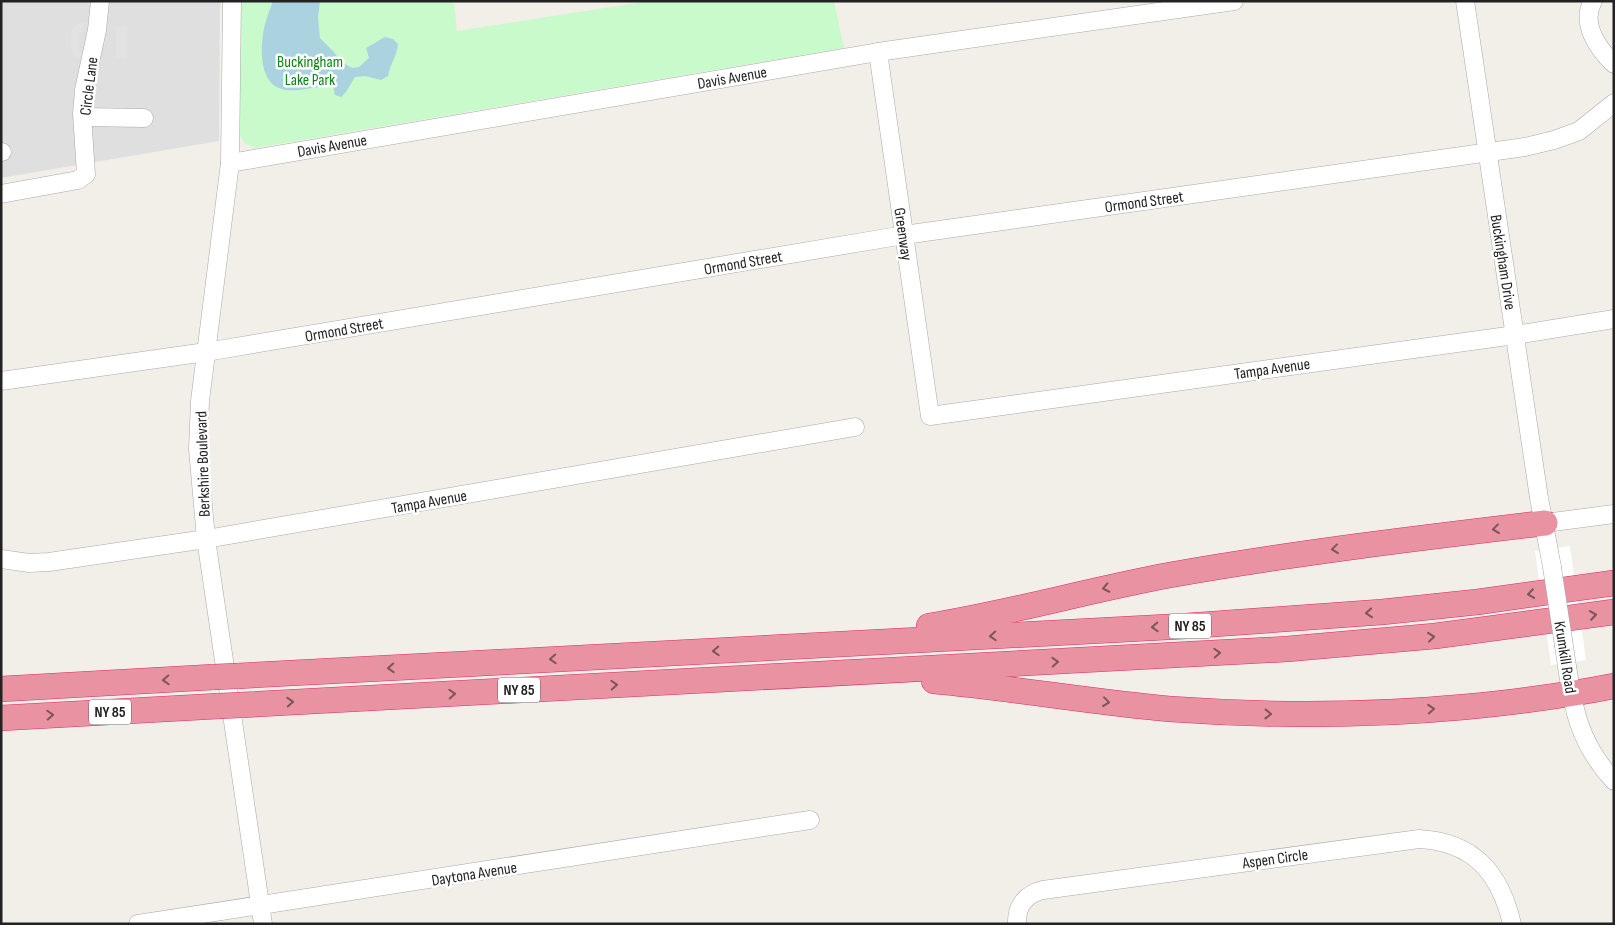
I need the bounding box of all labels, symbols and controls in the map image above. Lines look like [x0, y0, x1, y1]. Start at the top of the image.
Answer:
park label: Buckingham Lake Park [277, 53, 343, 90]
street label: Circle Lane [76, 56, 103, 117]
street label: Davis Avenue [696, 63, 769, 94]
street label: Davis Avenue [296, 131, 369, 162]
street label: Ormond Street [1104, 188, 1185, 217]
street label: Greenway [889, 207, 916, 262]
street label: Buckingham Drive [1486, 213, 1519, 311]
street label: Ormond Street [703, 247, 784, 280]
street label: Ormond Street [304, 314, 385, 347]
street label: Tampa Avenue [1233, 355, 1311, 384]
street label: Berkshire Boulevard [192, 411, 215, 517]
street label: Tampa Avenue [390, 486, 468, 518]
one-way arrow [1492, 523, 1500, 534]
one-way arrow [1331, 543, 1339, 554]
one-way arrow [1102, 582, 1110, 592]
one-way arrow [1527, 589, 1535, 599]
one-way arrow [1365, 608, 1373, 619]
one-way arrow [1588, 611, 1597, 621]
road number: NY 85 [1169, 614, 1211, 638]
street label: Krumkill Road [1549, 620, 1580, 695]
one-way arrow [1151, 622, 1159, 633]
one-way arrow [988, 631, 996, 642]
one-way arrow [1428, 632, 1436, 643]
one-way arrow [711, 645, 719, 656]
one-way arrow [1213, 648, 1221, 659]
one-way arrow [549, 654, 557, 665]
one-way arrow [1052, 657, 1059, 667]
one-way arrow [387, 663, 395, 674]
one-way arrow [161, 675, 169, 686]
road number: NY 85 [498, 678, 540, 702]
one-way arrow [611, 680, 619, 691]
one-way arrow [448, 688, 456, 699]
one-way arrow [1103, 696, 1111, 707]
one-way arrow [286, 697, 294, 708]
road number: NY 85 [89, 700, 131, 724]
one-way arrow [1427, 704, 1435, 715]
one-way arrow [1264, 709, 1272, 719]
one-way arrow [46, 710, 54, 720]
street label: Aspen Circle [1240, 845, 1309, 874]
street label: Daytona Avenue [430, 858, 518, 891]

